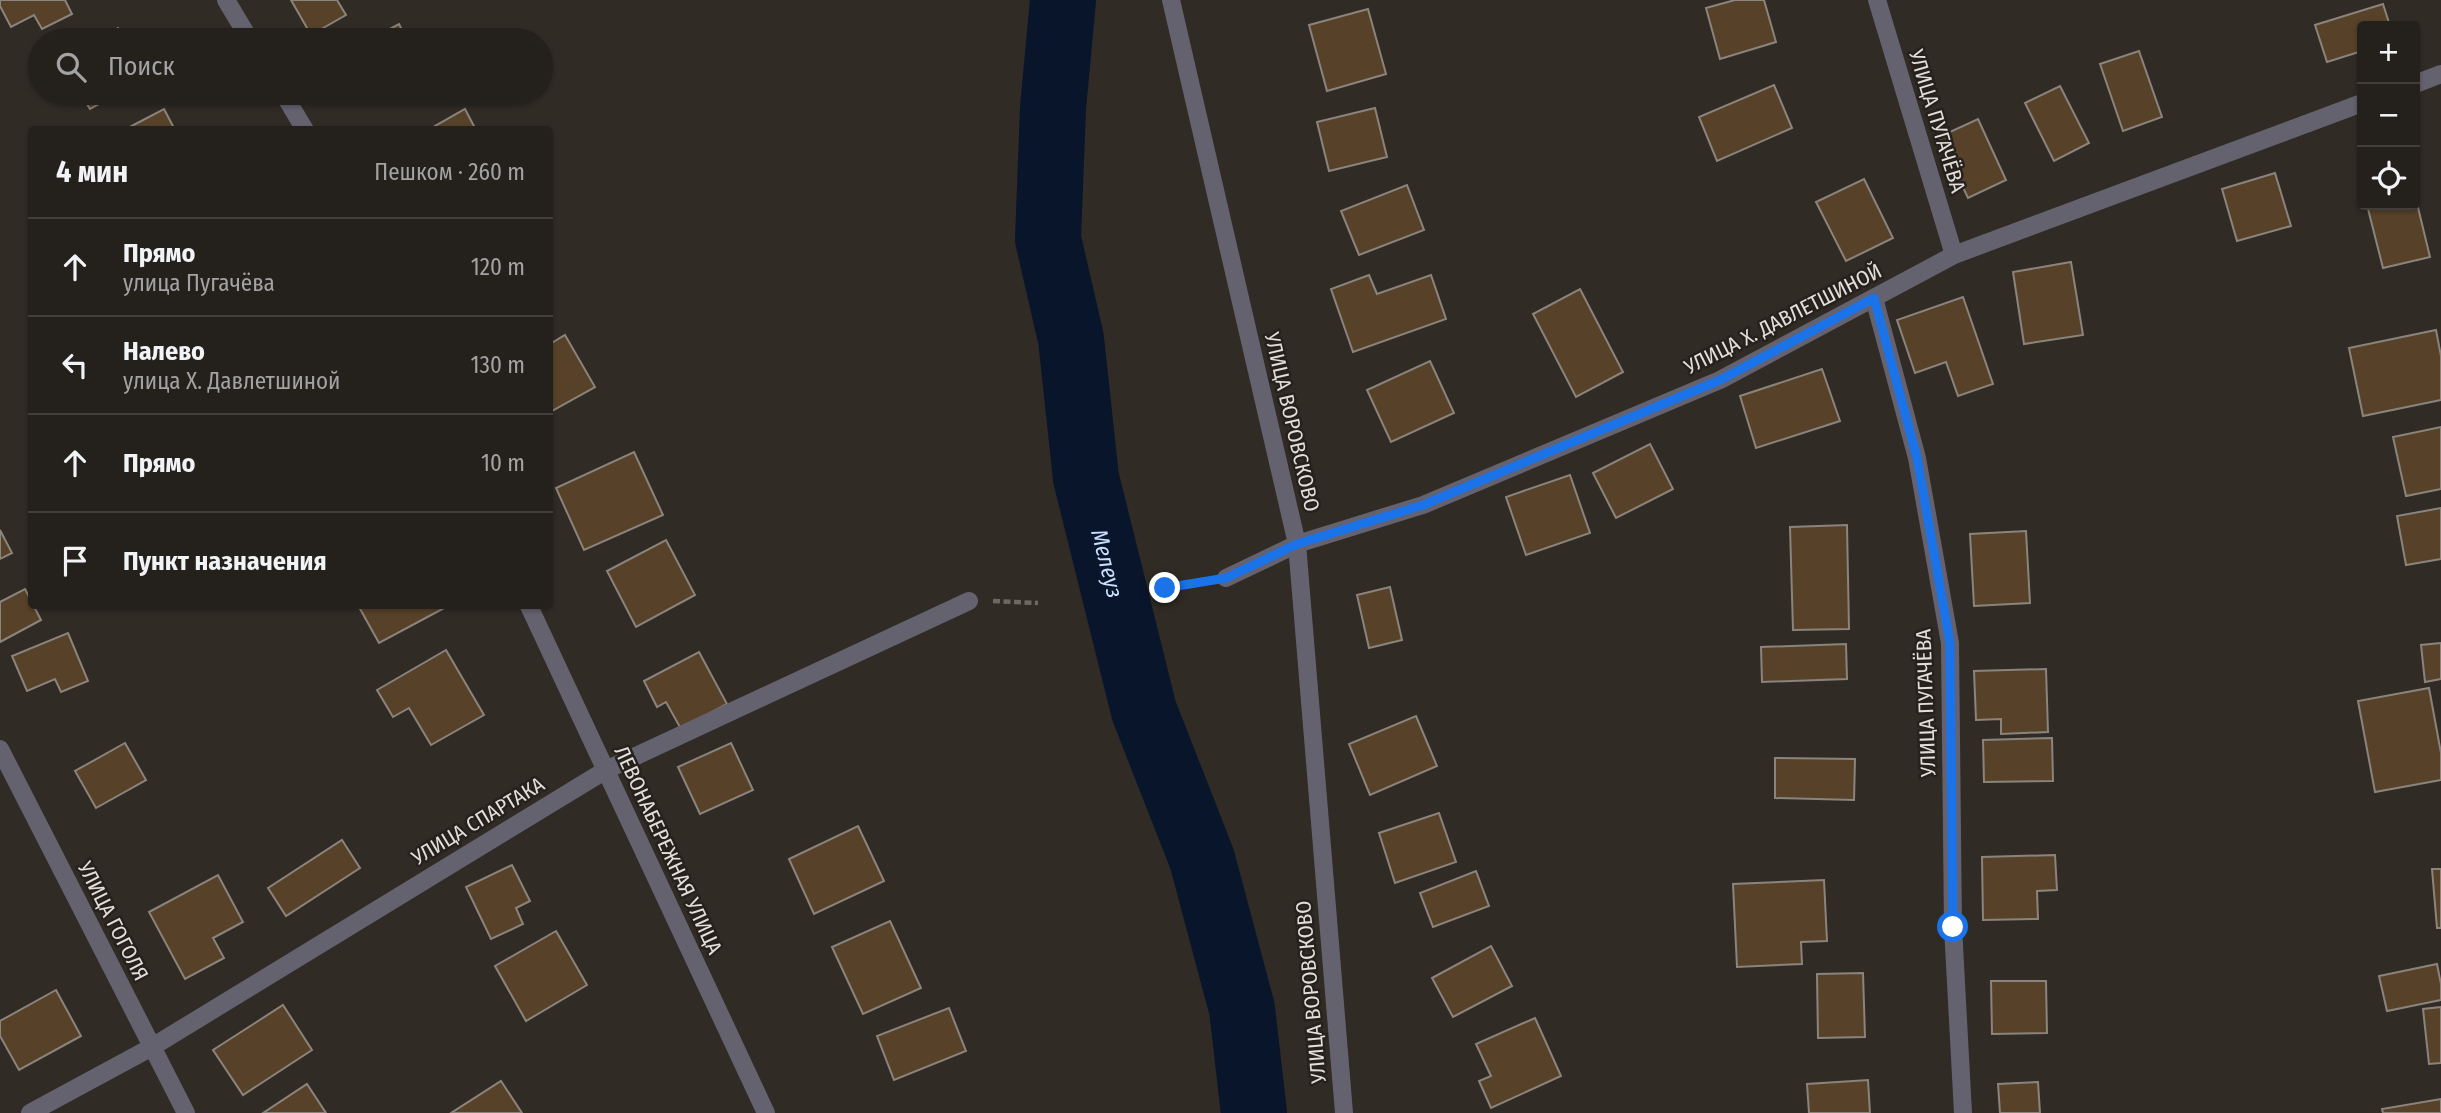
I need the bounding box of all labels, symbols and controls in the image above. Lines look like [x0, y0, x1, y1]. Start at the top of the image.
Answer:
map controls [2357, 21, 2420, 210]
button: + [2357, 21, 2420, 84]
search box [28, 28, 553, 105]
street label: УЛИЦА ПУГАЧЁВА [1903, 45, 1971, 196]
icon: search [52, 48, 90, 86]
text: Поиск [108, 51, 175, 82]
button: − [2357, 84, 2420, 147]
button: locate [2357, 147, 2420, 210]
text: 4 мин [56, 154, 128, 190]
text: Пешком · 260 m [374, 158, 525, 186]
text: Прямо [123, 238, 195, 269]
icon: ahead [56, 248, 94, 286]
text: 120 m [471, 253, 525, 281]
street label: УЛИЦА Х. ДАВЛЕТШИНОЙ [1679, 258, 1886, 381]
text: улица Пугачёва [123, 269, 275, 297]
street label: УЛИЦА ВОРОВСКОВО [1258, 329, 1325, 514]
text: Налево [123, 336, 205, 367]
icon: left [56, 346, 94, 384]
text: 130 m [471, 351, 525, 379]
text: улица Х. Давлетшиной [123, 367, 340, 395]
icon: ahead [56, 444, 94, 482]
text: Прямо [123, 448, 195, 479]
text: 10 m [481, 449, 525, 477]
water label: Мелеуз [1085, 526, 1129, 601]
icon: arrive [56, 542, 94, 580]
text: Пункт назначения [123, 546, 327, 577]
route end [1149, 572, 1180, 603]
street label: УЛИЦА ПУГАЧЁВА [1910, 628, 1942, 779]
street label: ЛЕВОНАБЕРЕЖНАЯ УЛИЦА [608, 742, 728, 958]
street label: УЛИЦА СПАРТАКА [406, 771, 549, 871]
street label: УЛИЦА ГОГОЛЯ [71, 856, 154, 985]
street label: УЛИЦА ВОРОВСКОВО [1290, 900, 1332, 1085]
route start [1937, 911, 1968, 942]

